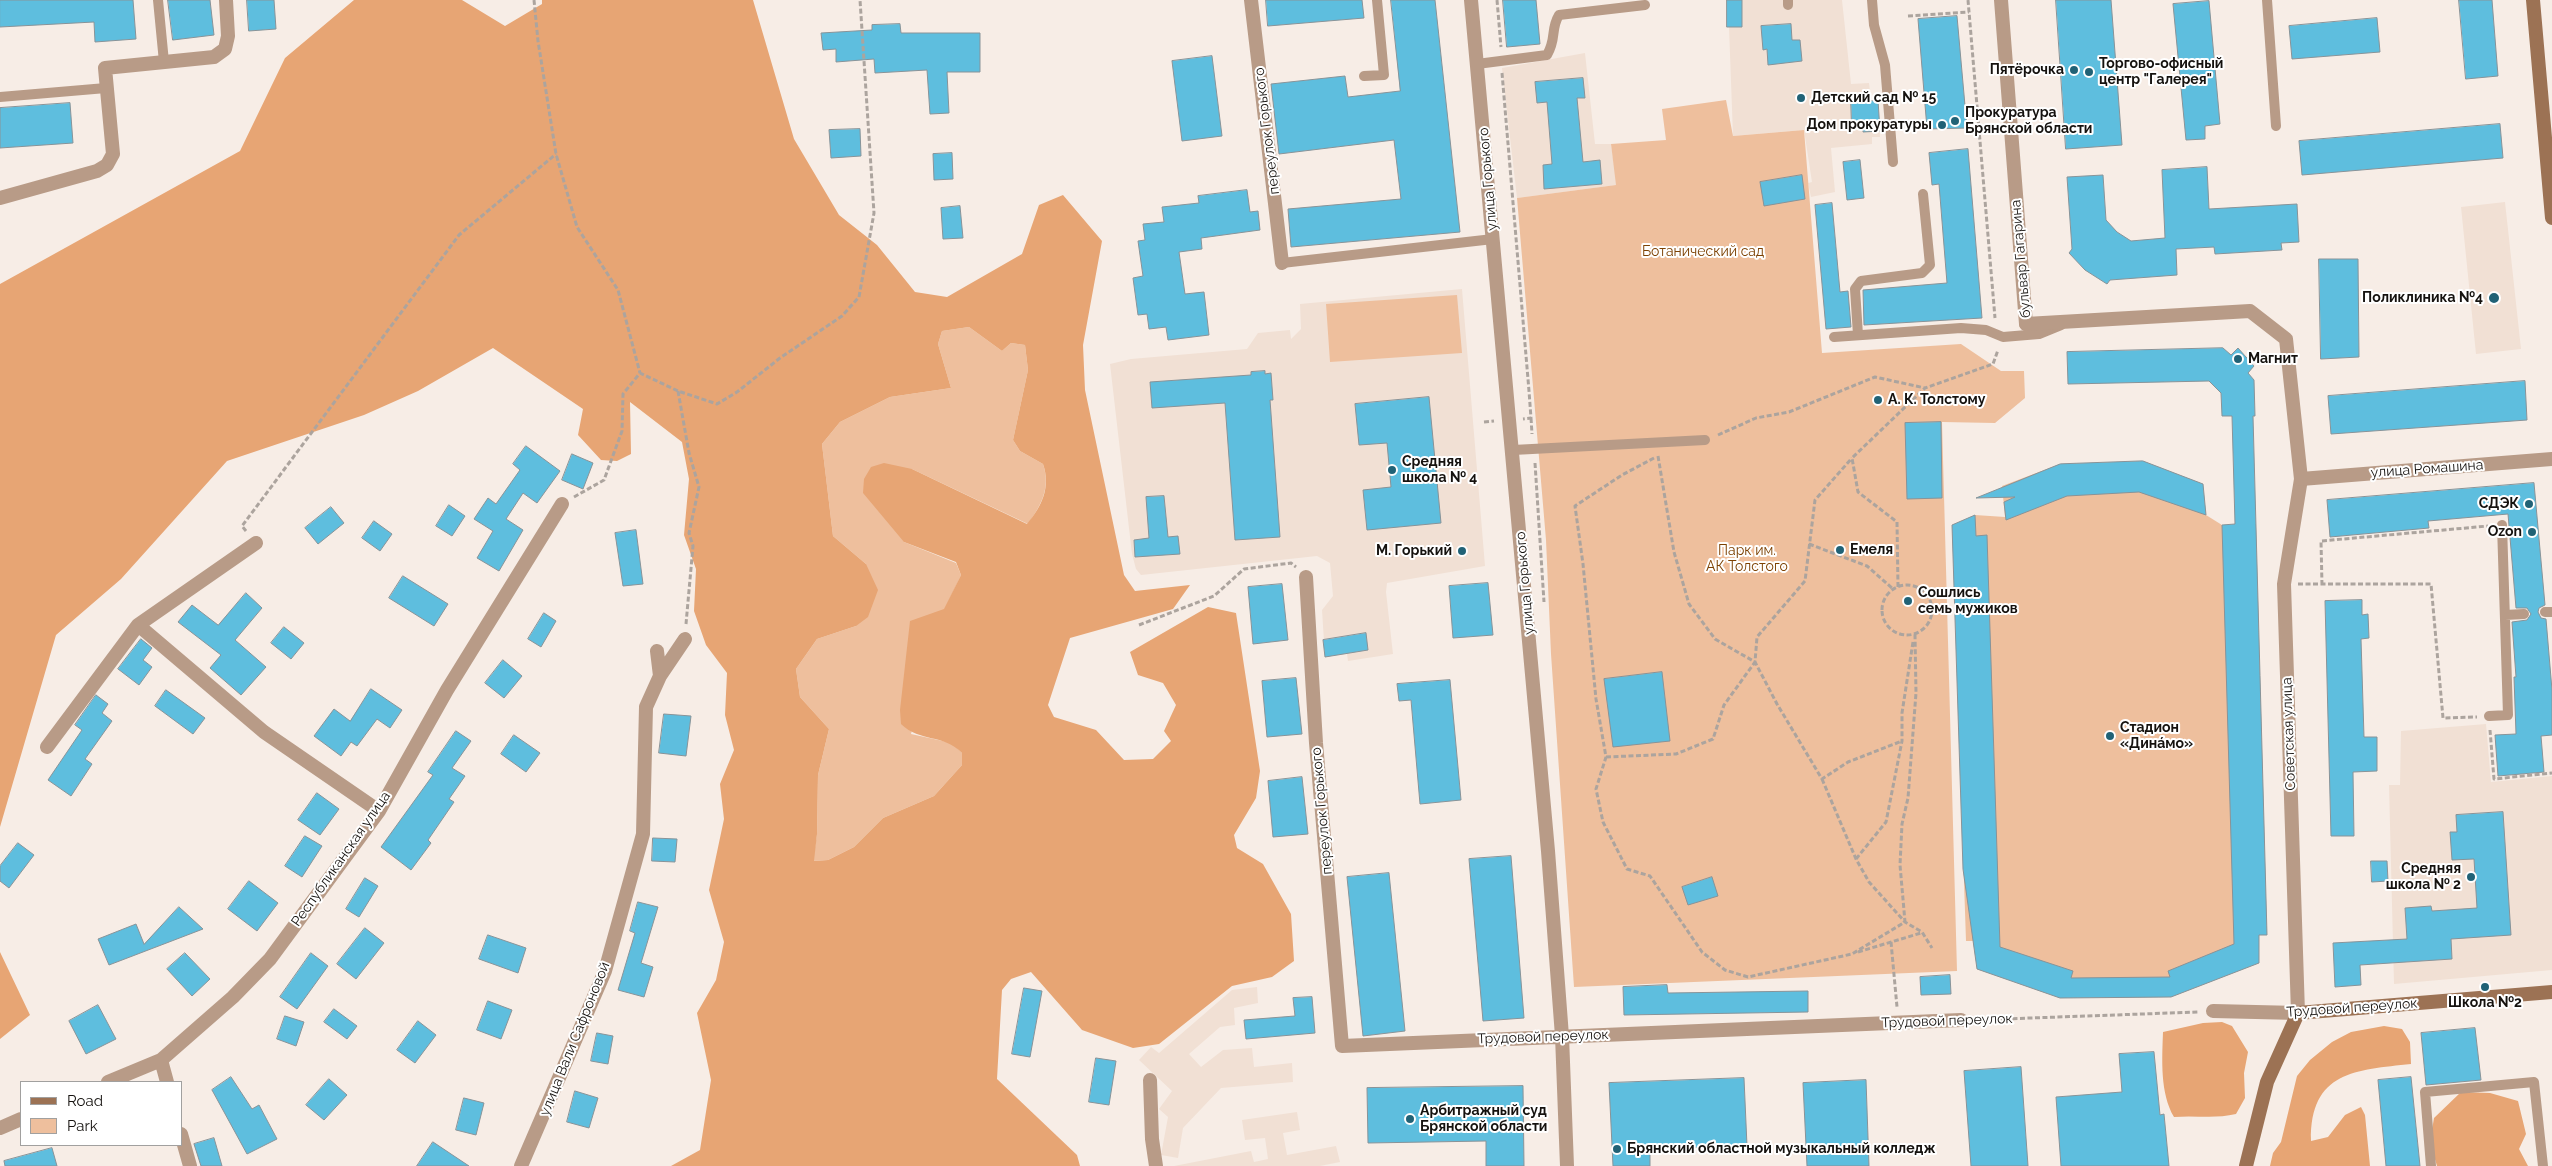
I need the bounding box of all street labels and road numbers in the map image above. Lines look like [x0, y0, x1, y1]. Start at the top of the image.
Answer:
street label: переулок Горького [1251, 67, 1283, 195]
street label: улица Горького [1475, 127, 1501, 231]
street label: бульвар Гагарина [2007, 199, 2035, 319]
street label: улица Ромашина [2370, 457, 2484, 481]
street label: улица Горького [1512, 531, 1538, 635]
street label: Советская улица [2279, 677, 2299, 791]
street label: переулок Горького [1308, 747, 1336, 875]
street label: Республиканская улица [288, 788, 394, 930]
street label: улица Вали Сафроновой [536, 960, 614, 1118]
street label: Трудовой переулок [2286, 995, 2418, 1021]
street label: Трудовой переулок [1881, 1010, 2013, 1032]
street label: Трудовой переулок [1477, 1026, 1609, 1048]

